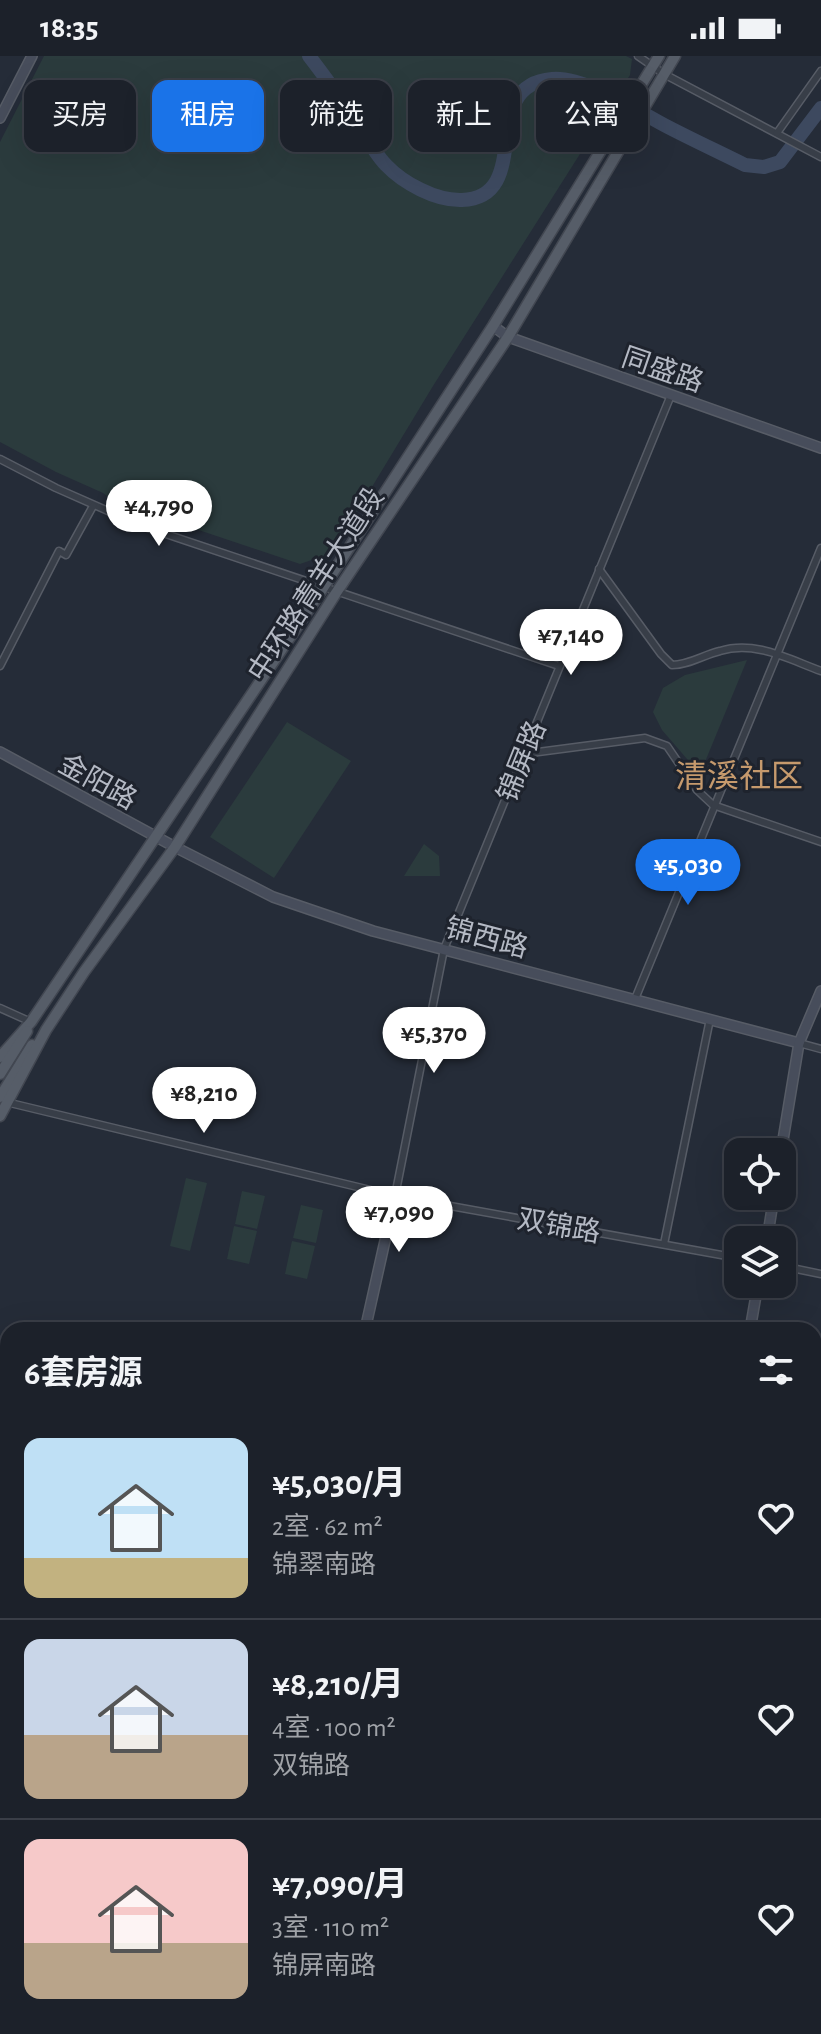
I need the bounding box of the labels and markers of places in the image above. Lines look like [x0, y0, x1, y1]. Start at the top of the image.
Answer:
pin: ¥4,790 [94, 480, 224, 548]
pin: ¥7,140 [506, 609, 636, 677]
pin: ¥5,030 [623, 839, 753, 907]
pin: ¥5,370 [369, 1007, 499, 1075]
pin: ¥8,210 [139, 1067, 269, 1135]
pin: ¥7,090 [334, 1186, 464, 1254]

